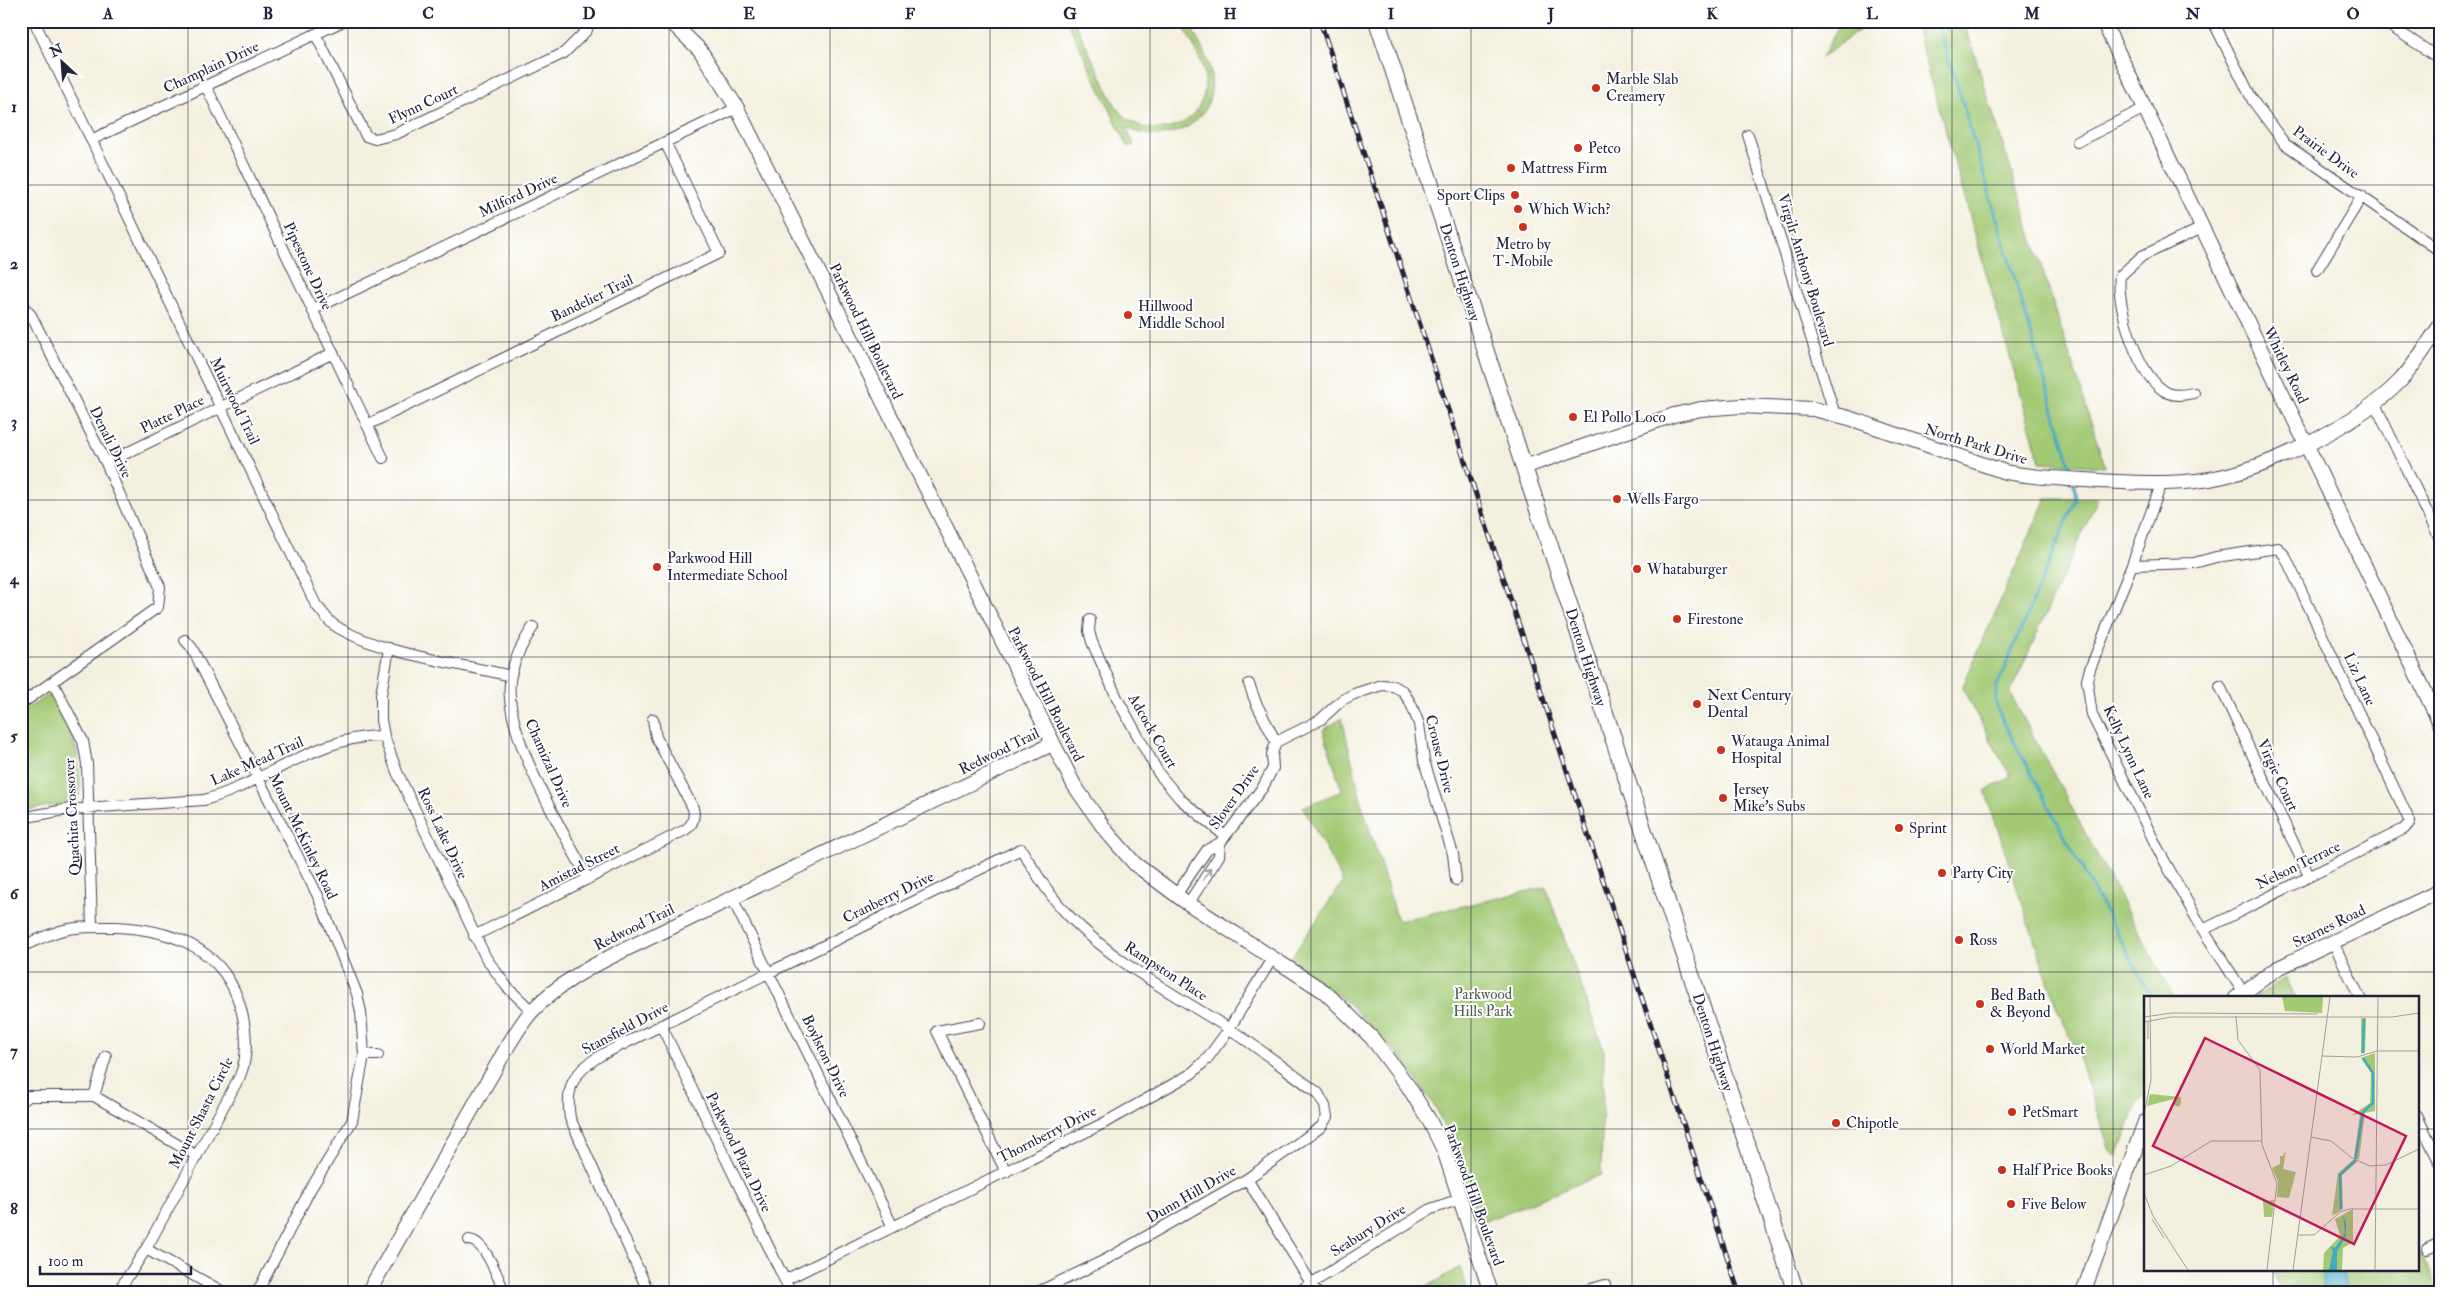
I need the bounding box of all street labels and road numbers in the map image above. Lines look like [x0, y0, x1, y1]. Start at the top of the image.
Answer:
street label: Champlain Drive [160, 37, 262, 99]
street label: Flynn Court [385, 80, 461, 129]
street label: Prairie Drive [2289, 122, 2363, 183]
street label: Milford Drive [476, 169, 561, 222]
street label: Virgilr Anthony Boulevard [1773, 191, 1838, 349]
street label: Pipestone Drive [278, 219, 336, 314]
street label: Denton Highway [1435, 221, 1484, 324]
street label: Parkwood Hill Boulevard [824, 260, 907, 403]
street label: Bandelier Trail [548, 270, 637, 327]
street label: Whitley Road [2258, 323, 2313, 407]
street label: Muirwood Trail [205, 354, 264, 448]
street label: Platte Place [137, 391, 207, 438]
street label: Denali Drive [85, 403, 136, 481]
street label: North Park Drive [1922, 420, 2030, 469]
street label: Denton Highway [1561, 606, 1610, 709]
street label: Parkwood Hill Boulevard [1003, 624, 1088, 765]
street label: Liz Lane [2339, 650, 2380, 709]
street label: Adcock Court [1123, 690, 1182, 772]
street label: Kelly Lynn Lane [2099, 702, 2159, 802]
street label: Crouse Drive [1421, 713, 1458, 795]
street label: Chamizal Drive [520, 716, 577, 811]
street label: Redwood Trail [956, 724, 1043, 779]
street label: Lake Mead Trail [208, 732, 307, 790]
street label: Virgie Court [2253, 736, 2303, 814]
street label: Quachita Crossover [60, 757, 85, 876]
street label: Slover Drive [1205, 761, 1264, 833]
street label: Mount McKinley Road [264, 770, 342, 903]
street label: Ross Lake Drive [413, 784, 472, 882]
street label: Nelson Terrace [2253, 837, 2344, 894]
street label: Amistad Street [535, 839, 623, 896]
street label: Cranberry Drive [839, 867, 937, 928]
street label: Redwood Trail [591, 900, 678, 955]
street label: Starnes Road [2290, 900, 2369, 952]
street label: Rampston Place [1120, 938, 1211, 1006]
street label: Denton Highway [1688, 991, 1737, 1094]
street label: Stansfield Drive [579, 998, 672, 1059]
street label: Boylston Drive [797, 1012, 854, 1101]
street label: Mount Shasta Circle [165, 1054, 238, 1172]
street label: Parkwood Plaza Drive [701, 1089, 776, 1215]
street label: Thornberry Drive [995, 1101, 1100, 1168]
street label: Parkwood Hill Boulevard [1439, 1122, 1508, 1269]
street label: Dunn Hill Drive [1143, 1161, 1239, 1228]
street label: Seabury Drive [1327, 1200, 1410, 1261]

